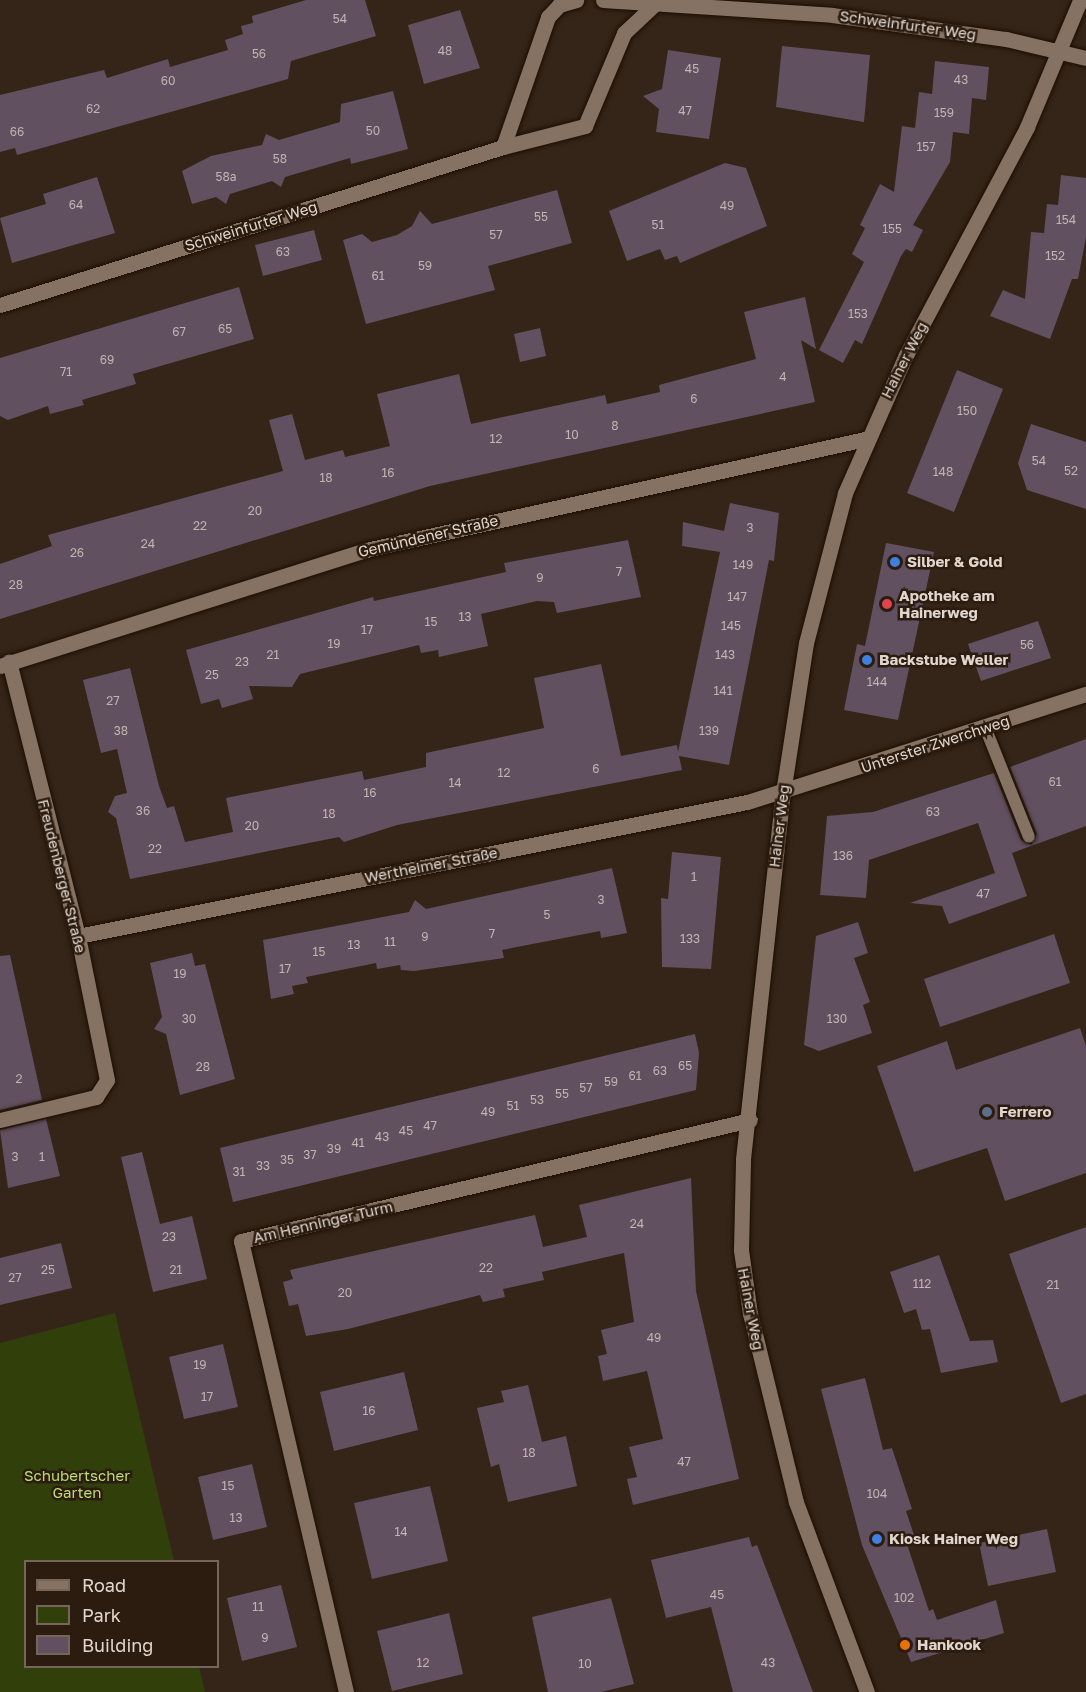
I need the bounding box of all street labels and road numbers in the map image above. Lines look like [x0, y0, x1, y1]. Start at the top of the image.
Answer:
street label: Schweinfurter Weg [839, 7, 977, 43]
street label: Schweinfurter Weg [183, 197, 319, 255]
street label: Hainer Weg [877, 319, 931, 401]
street label: Gemündener Straße [356, 511, 500, 561]
street label: Unterster Zwerchweg [858, 711, 1012, 777]
street label: Hainer Weg [765, 784, 793, 868]
street label: Freudenberger Straße [34, 797, 90, 955]
street label: Wertheimer Straße [363, 843, 499, 887]
street label: Am Henninger Turm [252, 1197, 394, 1247]
street label: Hainer Weg [734, 1266, 768, 1352]

